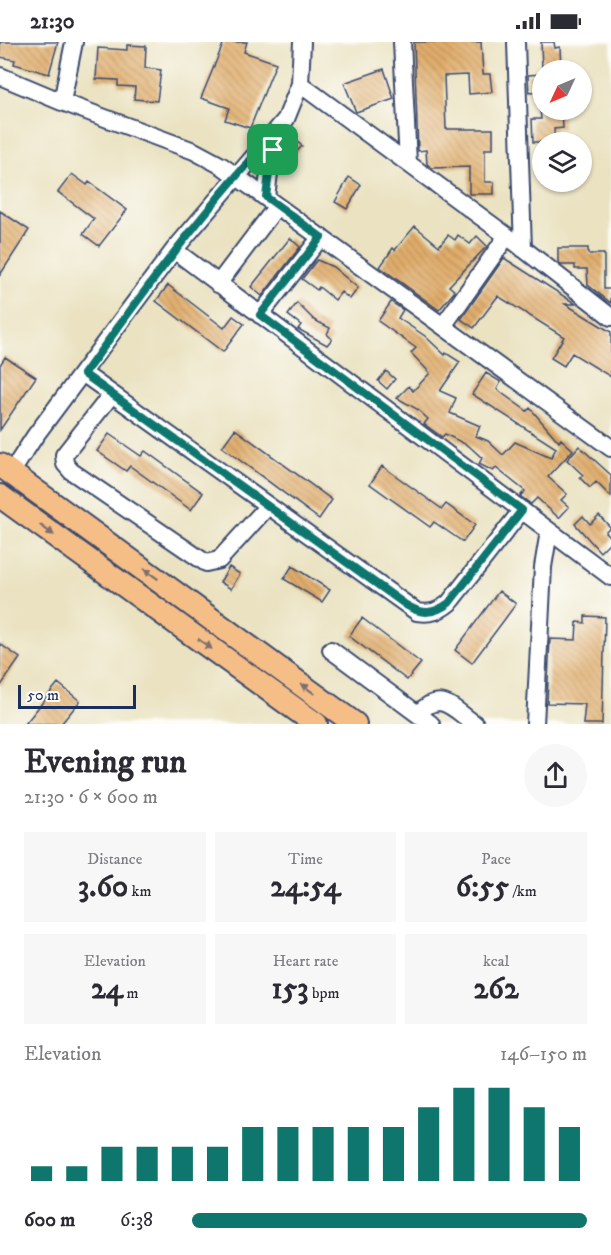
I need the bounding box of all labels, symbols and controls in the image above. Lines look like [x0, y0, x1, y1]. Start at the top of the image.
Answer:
text: 21:30 [30, 8, 75, 35]
north arrow [532, 60, 592, 120]
map controls [532, 60, 592, 192]
pin [247, 124, 298, 175]
button: layers [532, 132, 592, 192]
icon: arrive [256, 133, 289, 166]
one-way arrow [39, 524, 55, 536]
one-way arrow [143, 568, 159, 580]
one-way arrow [198, 638, 213, 650]
scale bar [18, 682, 136, 710]
one-way arrow [300, 683, 316, 695]
text: 50 m [27, 685, 59, 705]
text: Evening run [24, 742, 186, 783]
button: share [524, 744, 587, 807]
text: 21:30 · 6 × 600 m [24, 785, 158, 810]
text: Distance [87, 849, 142, 869]
text: Time [288, 849, 323, 869]
text: Pace [481, 849, 511, 869]
text: 3.60 [78, 869, 128, 906]
text: 24:54 [270, 869, 341, 906]
text: 6:55 [456, 869, 509, 906]
text: km [128, 881, 152, 901]
text: /km [509, 881, 537, 901]
text: Elevation [84, 951, 146, 971]
text: Heart rate [273, 951, 338, 971]
text: kcal [483, 951, 509, 971]
text: 24 [91, 971, 123, 1008]
text: 153 [272, 971, 308, 1008]
text: 262 [474, 971, 519, 1008]
text: m [123, 983, 139, 1003]
text: bpm [308, 983, 339, 1003]
text: Elevation [24, 1042, 101, 1067]
text: 146–150 m [500, 1042, 587, 1067]
text: 600 m [24, 1208, 75, 1233]
text: 6:38 [120, 1208, 153, 1233]

